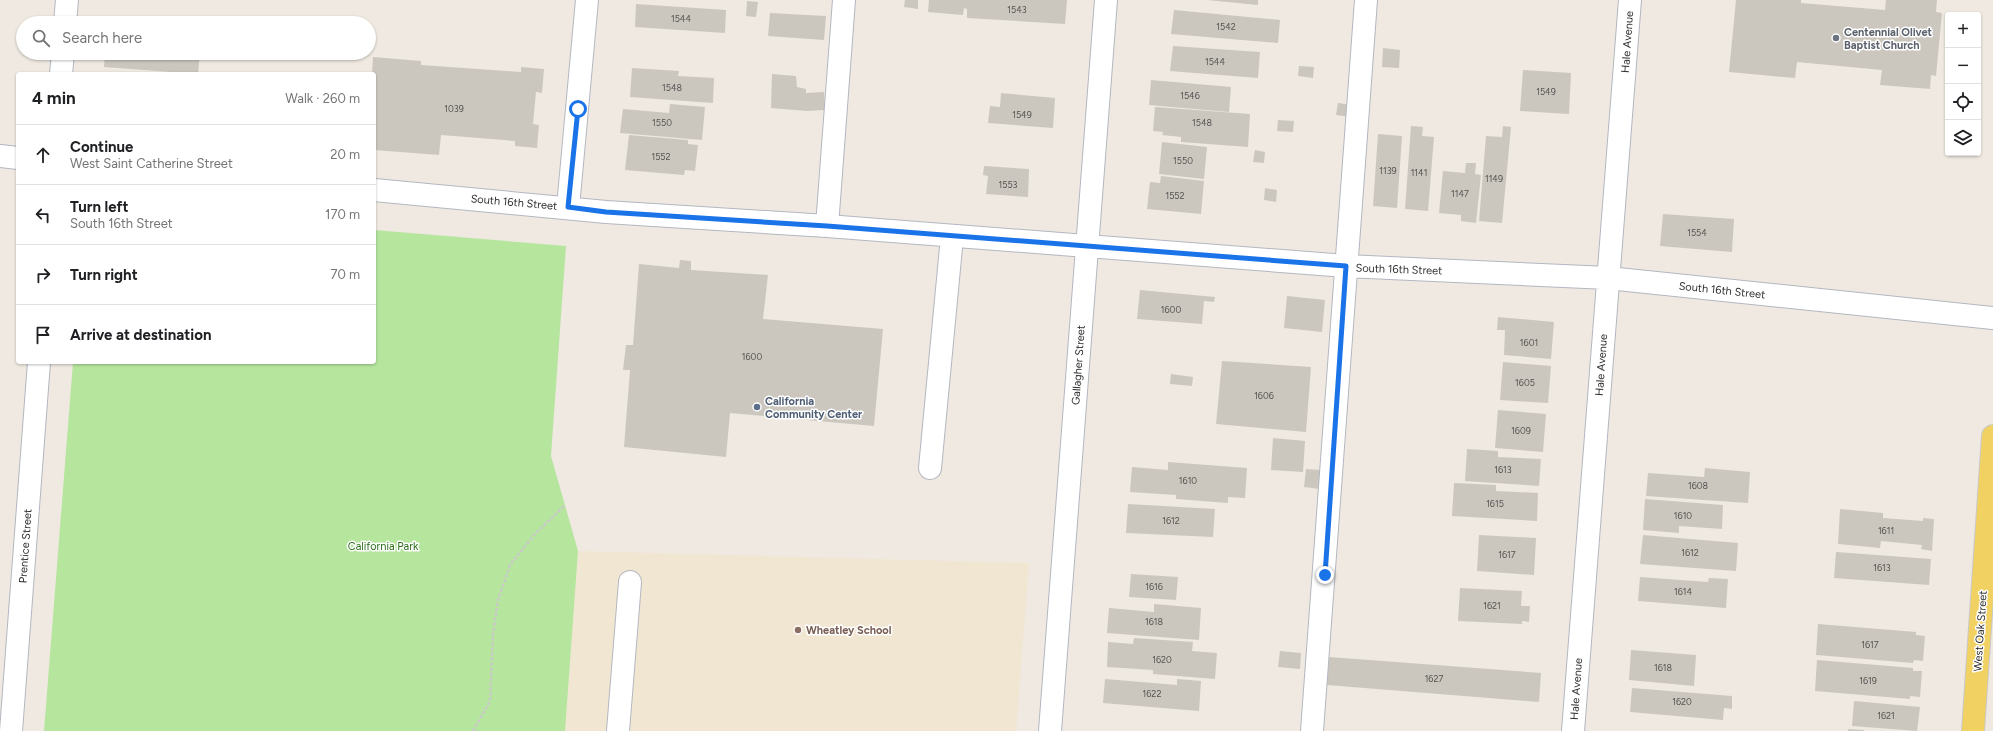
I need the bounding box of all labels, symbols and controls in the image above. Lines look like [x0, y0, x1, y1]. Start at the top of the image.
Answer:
house number: 1543 [1007, 4, 1027, 15]
street label: Hale Avenue [1619, 11, 1636, 74]
map controls [1945, 12, 1981, 156]
button: + [1945, 12, 1981, 48]
house number: 1544 [671, 13, 691, 24]
search box [16, 16, 376, 60]
house number: 1542 [1216, 21, 1236, 32]
place label: Centennial Olivet Baptist Church [1844, 26, 1933, 52]
icon: search [30, 27, 52, 49]
text: Search here [62, 29, 142, 47]
marker: Centennial Olivet Baptist Church [1831, 33, 1841, 43]
button: − [1945, 48, 1981, 84]
house number: 1544 [1205, 56, 1225, 67]
house number: 1548 [662, 82, 682, 93]
button: locate [1945, 84, 1981, 120]
house number: 1549 [1536, 86, 1556, 97]
text: 4 min [32, 88, 76, 108]
house number: 1546 [1180, 90, 1200, 101]
text: Walk · 260 m [285, 91, 360, 106]
route start [569, 100, 587, 118]
house number: 1039 [444, 103, 464, 114]
house number: 1549 [1012, 109, 1032, 120]
house number: 1550 [652, 117, 672, 128]
house number: 1548 [1192, 117, 1212, 128]
button: layers [1945, 120, 1981, 156]
text: Continue [70, 138, 133, 156]
icon: ahead [32, 144, 54, 166]
text: 20 m [330, 147, 360, 162]
house number: 1552 [651, 151, 671, 162]
house number: 1550 [1173, 155, 1193, 166]
text: West Saint Catherine Street [70, 156, 233, 171]
house number: 1139 [1379, 165, 1397, 176]
house number: 1141 [1411, 167, 1427, 178]
house number: 1149 [1485, 173, 1503, 184]
house number: 1553 [999, 179, 1018, 190]
house number: 1147 [1451, 188, 1469, 199]
house number: 1552 [1165, 190, 1185, 201]
street label: South 16th Street [470, 192, 558, 213]
text: Turn left [70, 198, 128, 216]
icon: left [32, 204, 54, 226]
text: 170 m [325, 207, 360, 222]
text: South 16th Street [70, 216, 173, 231]
house number: 1554 [1687, 227, 1707, 238]
street label: South 16th Street [1355, 261, 1443, 278]
icon: right [32, 264, 54, 286]
text: Turn right [70, 266, 138, 284]
text: 70 m [330, 267, 360, 282]
street label: South 16th Street [1678, 279, 1766, 302]
house number: 1600 [1161, 304, 1181, 315]
icon: arrive [32, 324, 54, 346]
street label: Gallagher Street [1069, 325, 1088, 406]
text: Arrive at destination [70, 326, 211, 344]
street label: Hale Avenue [1593, 334, 1610, 397]
house number: 1601 [1520, 337, 1538, 348]
house number: 1600 [742, 351, 762, 362]
house number: 1605 [1515, 377, 1535, 388]
house number: 1606 [1254, 390, 1274, 401]
place label: California Community Center [765, 395, 863, 421]
marker: California Community Center [752, 402, 762, 412]
house number: 1609 [1511, 425, 1531, 436]
house number: 1613 [1494, 464, 1512, 475]
house number: 1610 [1179, 475, 1197, 486]
house number: 1608 [1688, 480, 1709, 491]
house number: 1615 [1486, 498, 1504, 509]
street label: Prentice Street [16, 508, 35, 584]
house number: 1610 [1674, 510, 1692, 521]
house number: 1612 [1162, 515, 1180, 526]
house number: 1611 [1878, 525, 1894, 536]
park label: California Park [348, 540, 419, 553]
house number: 1612 [1681, 547, 1699, 558]
house number: 1617 [1498, 549, 1516, 560]
house number: 1613 [1873, 562, 1891, 573]
route end [1316, 566, 1334, 584]
house number: 1616 [1145, 581, 1163, 592]
house number: 1614 [1674, 586, 1692, 597]
street label: West Oak Street [1971, 590, 1990, 672]
house number: 1621 [1483, 600, 1501, 611]
house number: 1618 [1145, 616, 1163, 627]
place label: Wheatley School [806, 624, 892, 637]
marker: Wheatley School [793, 625, 803, 635]
house number: 1617 [1861, 639, 1879, 650]
house number: 1620 [1152, 654, 1172, 665]
street label: Hale Avenue [1568, 658, 1585, 721]
house number: 1618 [1654, 662, 1672, 673]
house number: 1627 [1425, 673, 1443, 684]
house number: 1619 [1859, 675, 1877, 686]
house number: 1622 [1143, 688, 1161, 699]
house number: 1620 [1672, 696, 1692, 707]
house number: 1621 [1877, 710, 1895, 721]

